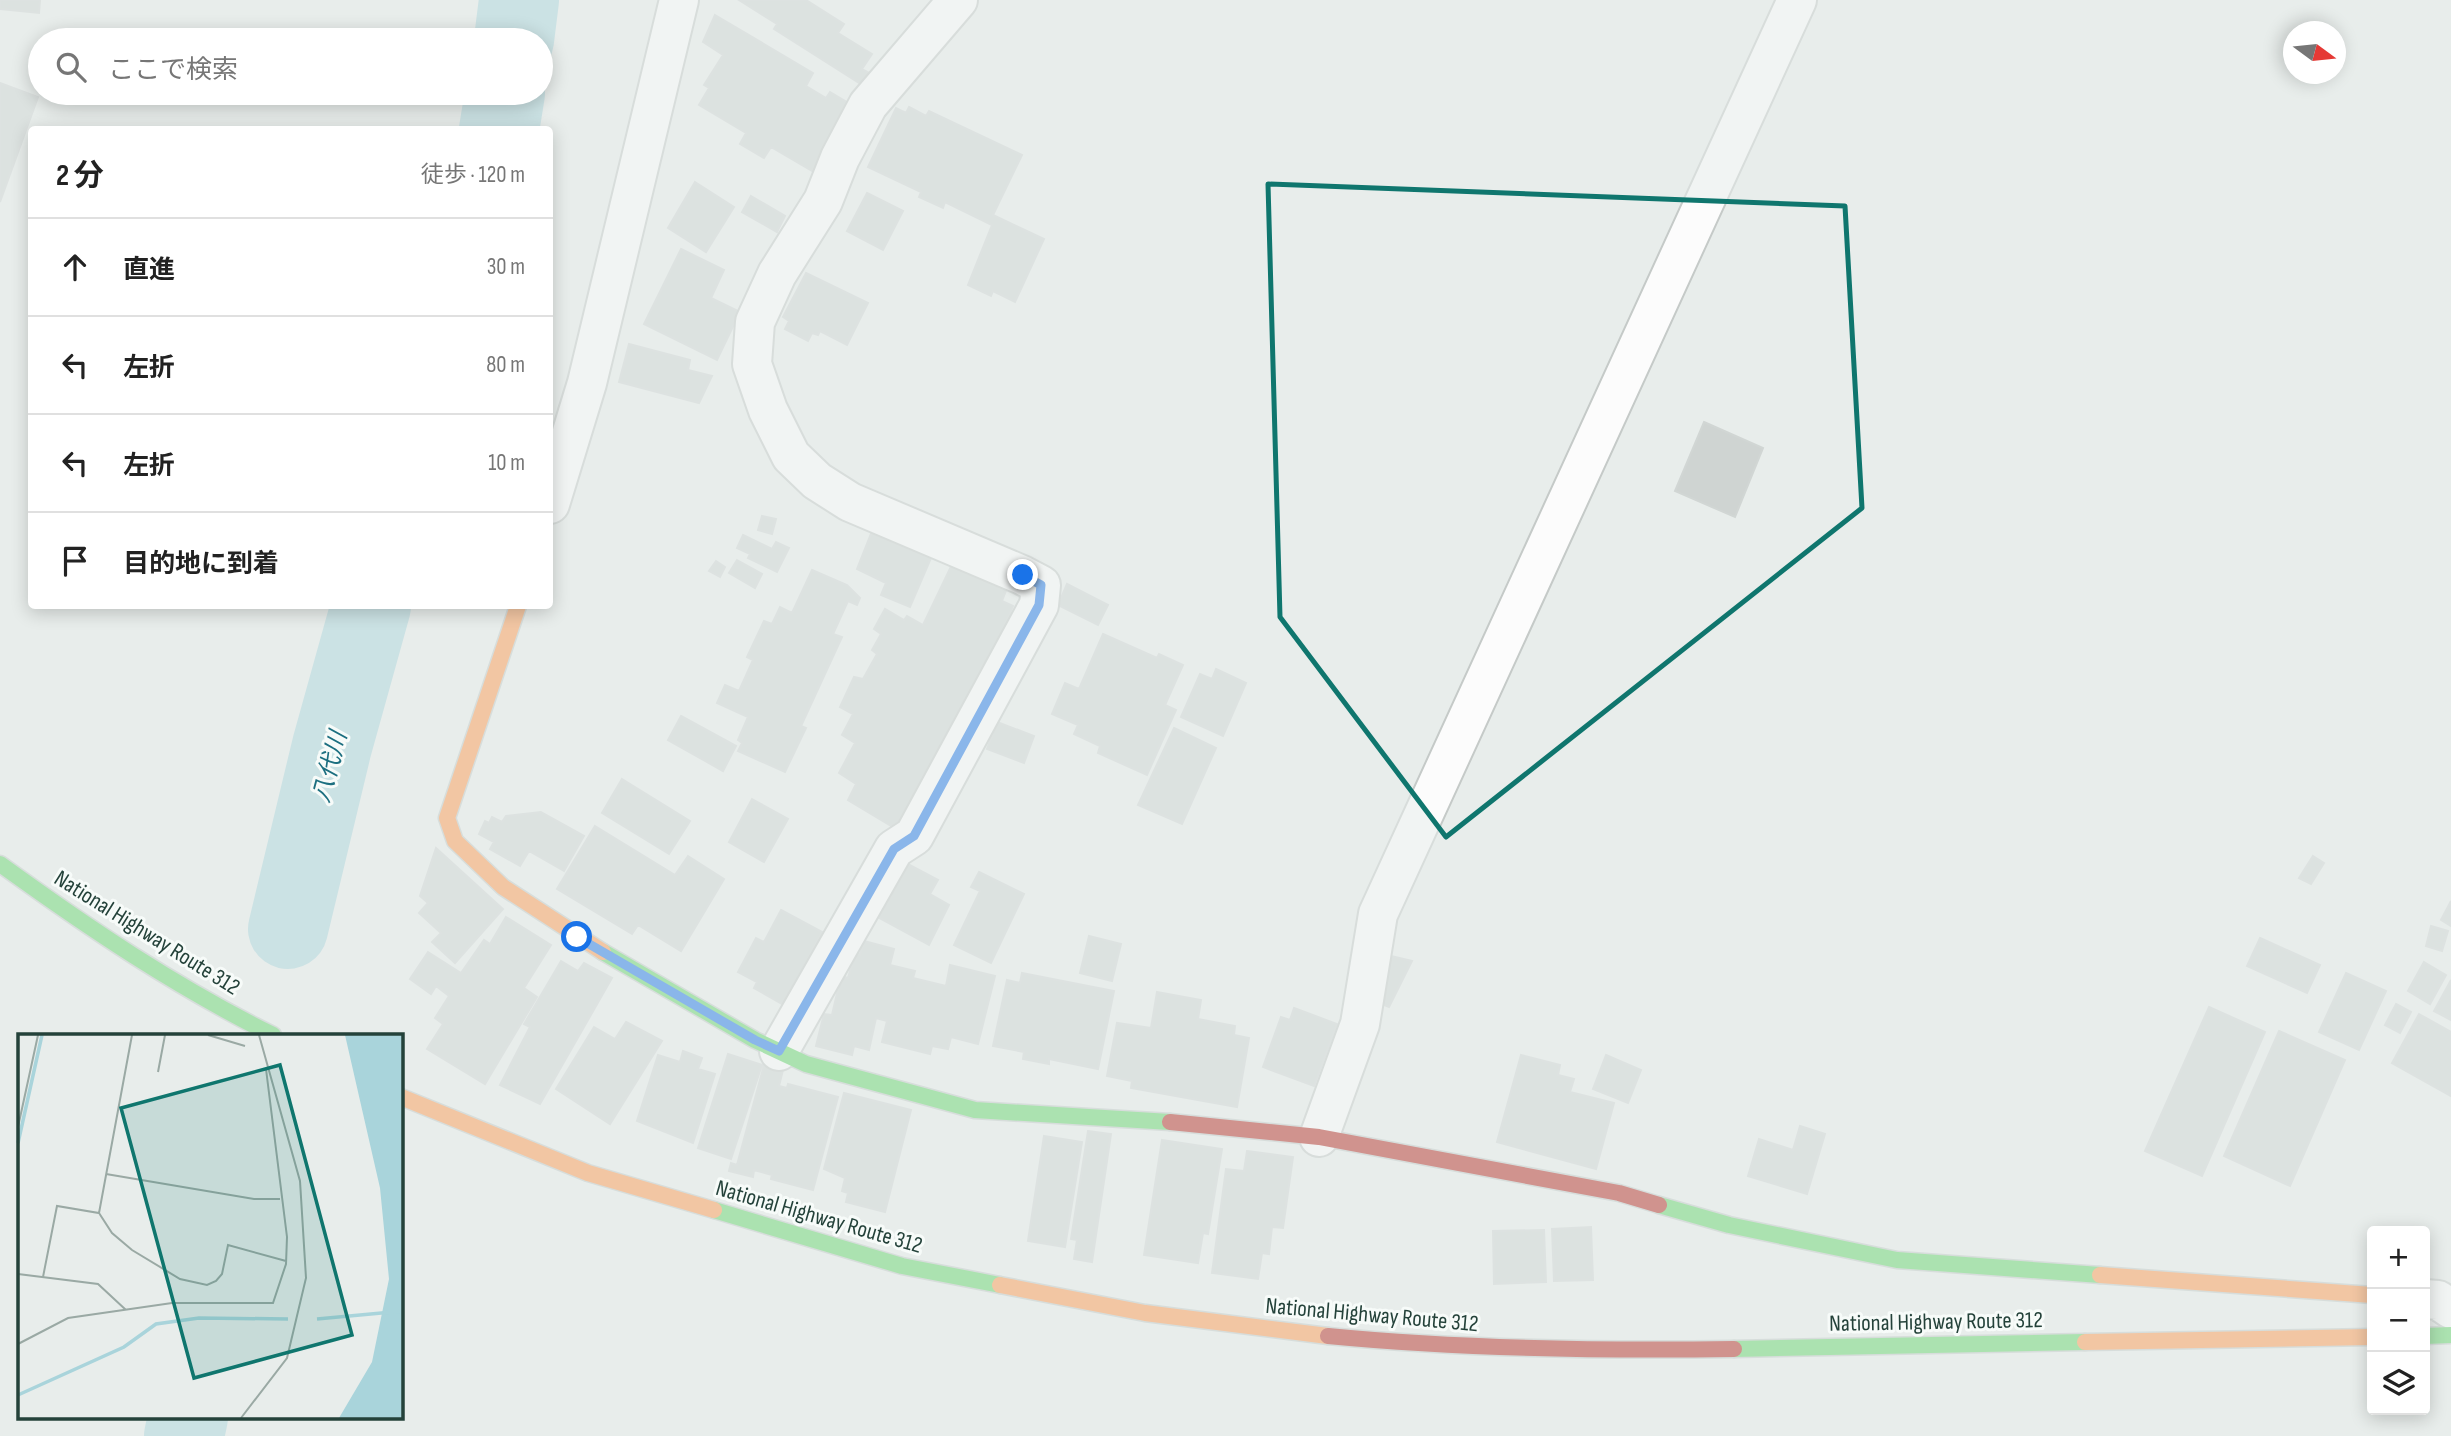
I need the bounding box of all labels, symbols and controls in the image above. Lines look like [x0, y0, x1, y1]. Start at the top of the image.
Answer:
north arrow [2283, 21, 2346, 84]
search box [28, 28, 553, 105]
icon: search [52, 48, 90, 86]
text: ここで検索 [108, 55, 238, 86]
text: 2 分 [56, 158, 104, 194]
text: 徒歩 · 120 m [421, 161, 525, 189]
icon: ahead [56, 248, 94, 286]
text: 30 m [487, 253, 525, 281]
text: 直進 [123, 255, 175, 286]
icon: left [56, 346, 94, 384]
text: 80 m [486, 351, 525, 379]
text: 左折 [123, 353, 175, 384]
icon: left [56, 444, 94, 482]
text: 10 m [488, 449, 525, 477]
text: 左折 [123, 451, 175, 482]
icon: arrive [56, 542, 94, 580]
text: 目的地に到着 [123, 549, 279, 580]
route end [1007, 559, 1038, 590]
water label: 八代川 [307, 726, 354, 806]
street label: National Highway Route 312 [49, 865, 245, 1001]
route start [561, 921, 592, 952]
inset map [18, 1034, 402, 1418]
street label: National Highway Route 312 [713, 1174, 925, 1260]
map controls [2367, 1226, 2430, 1415]
button: + [2367, 1226, 2430, 1289]
button: − [2367, 1289, 2430, 1352]
street label: National Highway Route 312 [1264, 1292, 1480, 1338]
street label: National Highway Route 312 [1829, 1306, 2043, 1338]
button: layers [2367, 1352, 2430, 1415]

